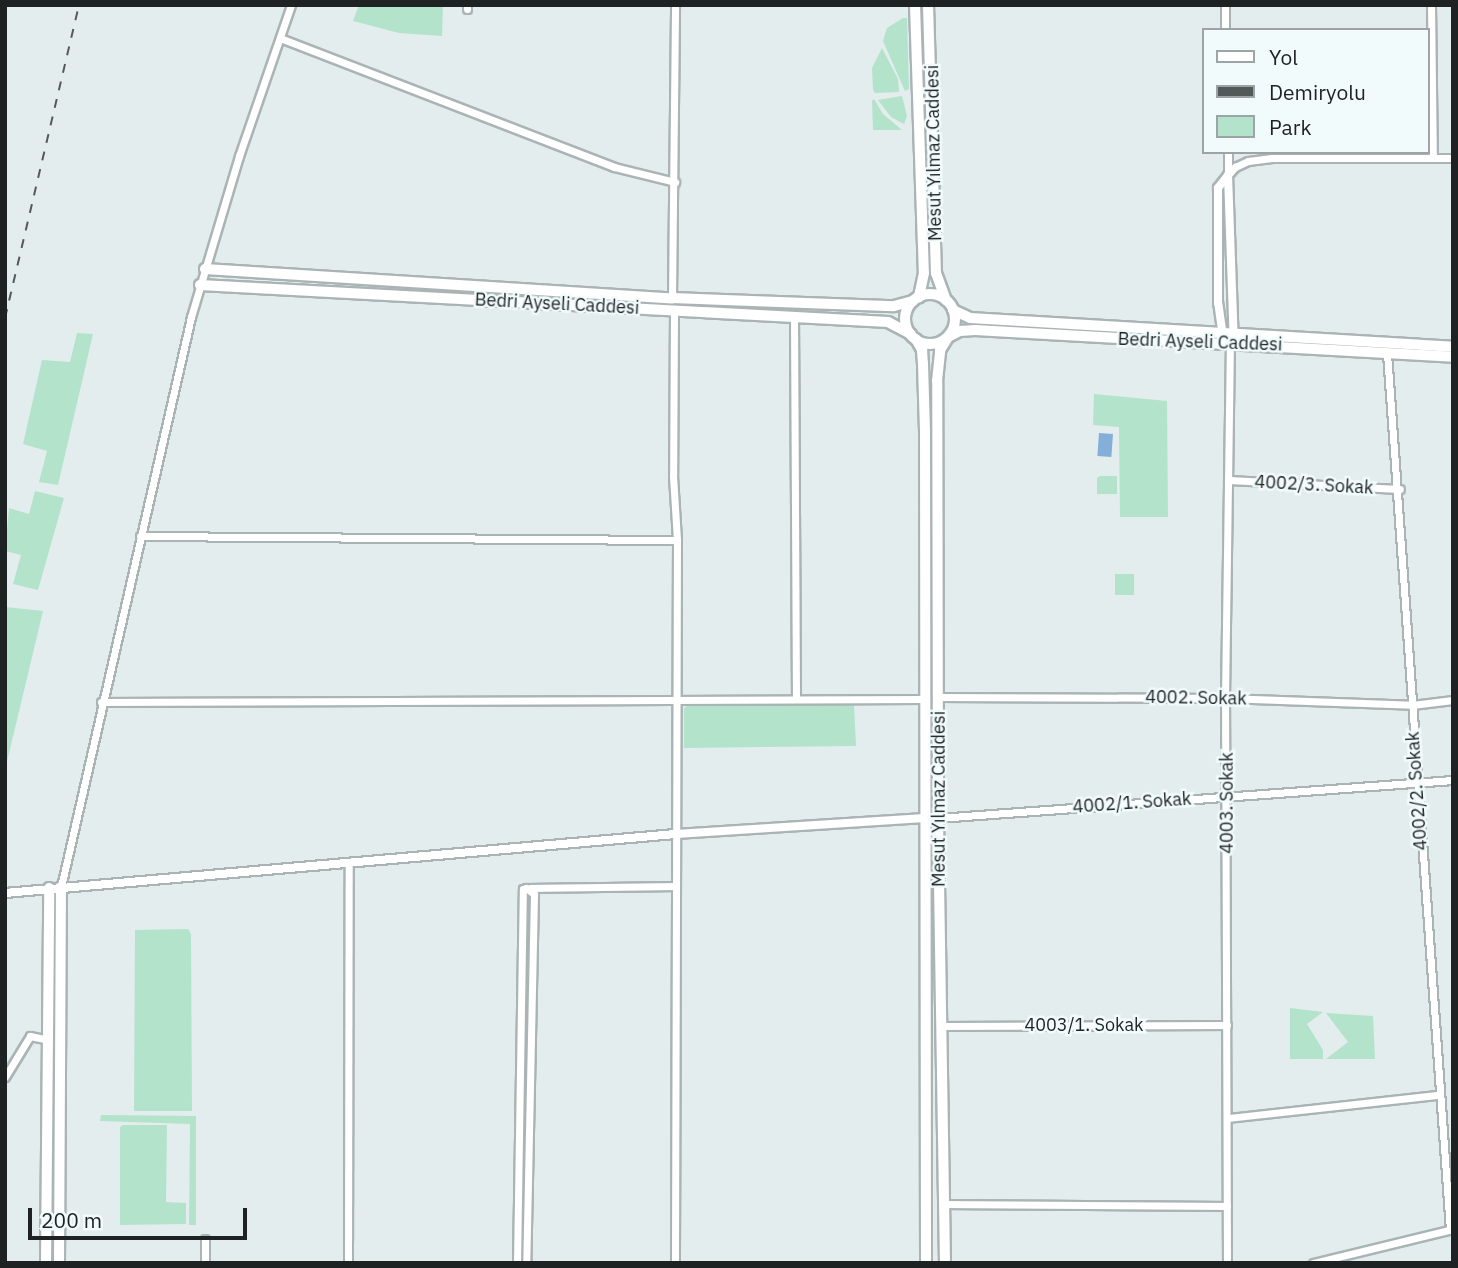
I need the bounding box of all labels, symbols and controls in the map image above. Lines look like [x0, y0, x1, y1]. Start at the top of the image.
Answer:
legend [1202, 28, 1430, 154]
text: Yol [1269, 43, 1298, 71]
street label: Mesut Yılmaz Caddesi [922, 65, 946, 241]
text: Demiryolu [1269, 78, 1366, 106]
text: Park [1269, 113, 1312, 141]
street label: Bedri Ayseli Caddesi [474, 289, 640, 319]
street label: Bedri Ayseli Caddesi [1117, 328, 1283, 356]
street label: 4002/3. Sokak [1254, 471, 1374, 499]
street label: 4002. Sokak [1145, 686, 1247, 710]
street label: Mesut Yılmaz Caddesi [928, 711, 950, 887]
street label: 4002/2. Sokak [1402, 731, 1432, 851]
street label: 4003. Sokak [1216, 752, 1238, 854]
street label: 4002/1. Sokak [1072, 788, 1192, 818]
street label: 4003/1. Sokak [1024, 1014, 1144, 1036]
scale bar [32, 1194, 250, 1238]
text: 200 m [41, 1206, 102, 1234]

